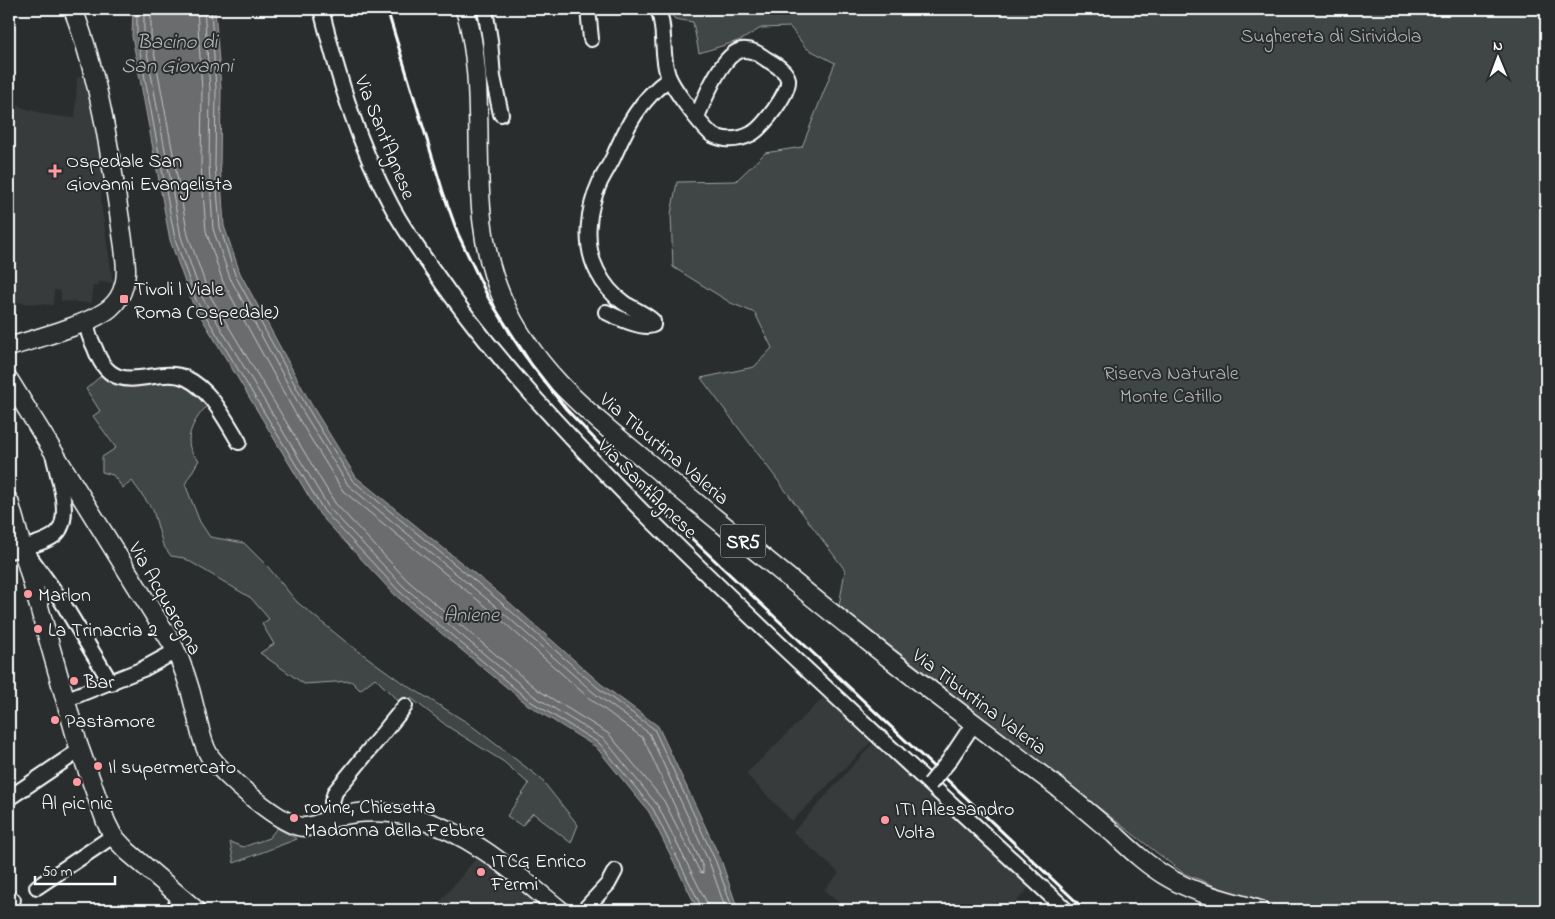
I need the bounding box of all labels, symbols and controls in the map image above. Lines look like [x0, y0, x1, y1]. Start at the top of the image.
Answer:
park label: Sughereta di Sirividola [1240, 23, 1422, 53]
water label: Bacino di San Giovanni [121, 28, 235, 82]
north arrow [1472, 32, 1522, 82]
text: N [1493, 36, 1503, 57]
street label: Via Sant'Agnese [344, 71, 422, 205]
place label: Ospedale San Giovanni Evangelista [66, 148, 233, 201]
marker: Ospedale San Giovanni Evangelista [48, 164, 62, 178]
place label: Tivoli | Viale Roma (Ospedale) [134, 276, 279, 328]
marker: Tivoli | Viale Roma (Ospedale) [118, 293, 130, 305]
park label: Riserva Naturale Monte Catillo [1103, 360, 1239, 412]
street label: Via Tiburtina Valeria [591, 386, 735, 513]
street label: Via Sant'Agnese [588, 432, 703, 547]
road number: SR5 [720, 524, 766, 558]
street label: Via Acquaregna [118, 536, 208, 662]
place label: Marlon [38, 582, 91, 611]
marker: Marlon [22, 588, 34, 600]
water label: Aniene [443, 601, 501, 631]
place label: La Trinacria 2 [48, 617, 158, 646]
marker: La Trinacria 2 [32, 623, 44, 635]
street label: Via Tiburtina Valeria [904, 642, 1052, 763]
place label: Bar [83, 669, 115, 698]
marker: Bar [68, 675, 80, 687]
place label: Pastamore [65, 708, 155, 737]
marker: Pastamore [49, 714, 61, 726]
place label: Il supermercato [108, 754, 236, 783]
marker: Il supermercato [92, 760, 104, 772]
marker: Al pic nic [71, 776, 83, 788]
place label: Al pic nic [41, 790, 113, 819]
place label: rovine, Chiesetta Madonna della Febbre [304, 794, 484, 846]
place label: ITI Alessandro Volta [894, 796, 1014, 848]
marker: rovine, Chiesetta Madonna della Febbre [288, 812, 300, 824]
marker: ITI Alessandro Volta [879, 814, 891, 826]
place label: ITCG Enrico Fermi [490, 848, 586, 900]
scale bar [35, 854, 115, 886]
text: 50 m [42, 861, 73, 883]
marker: ITCG Enrico Fermi [475, 866, 487, 878]

